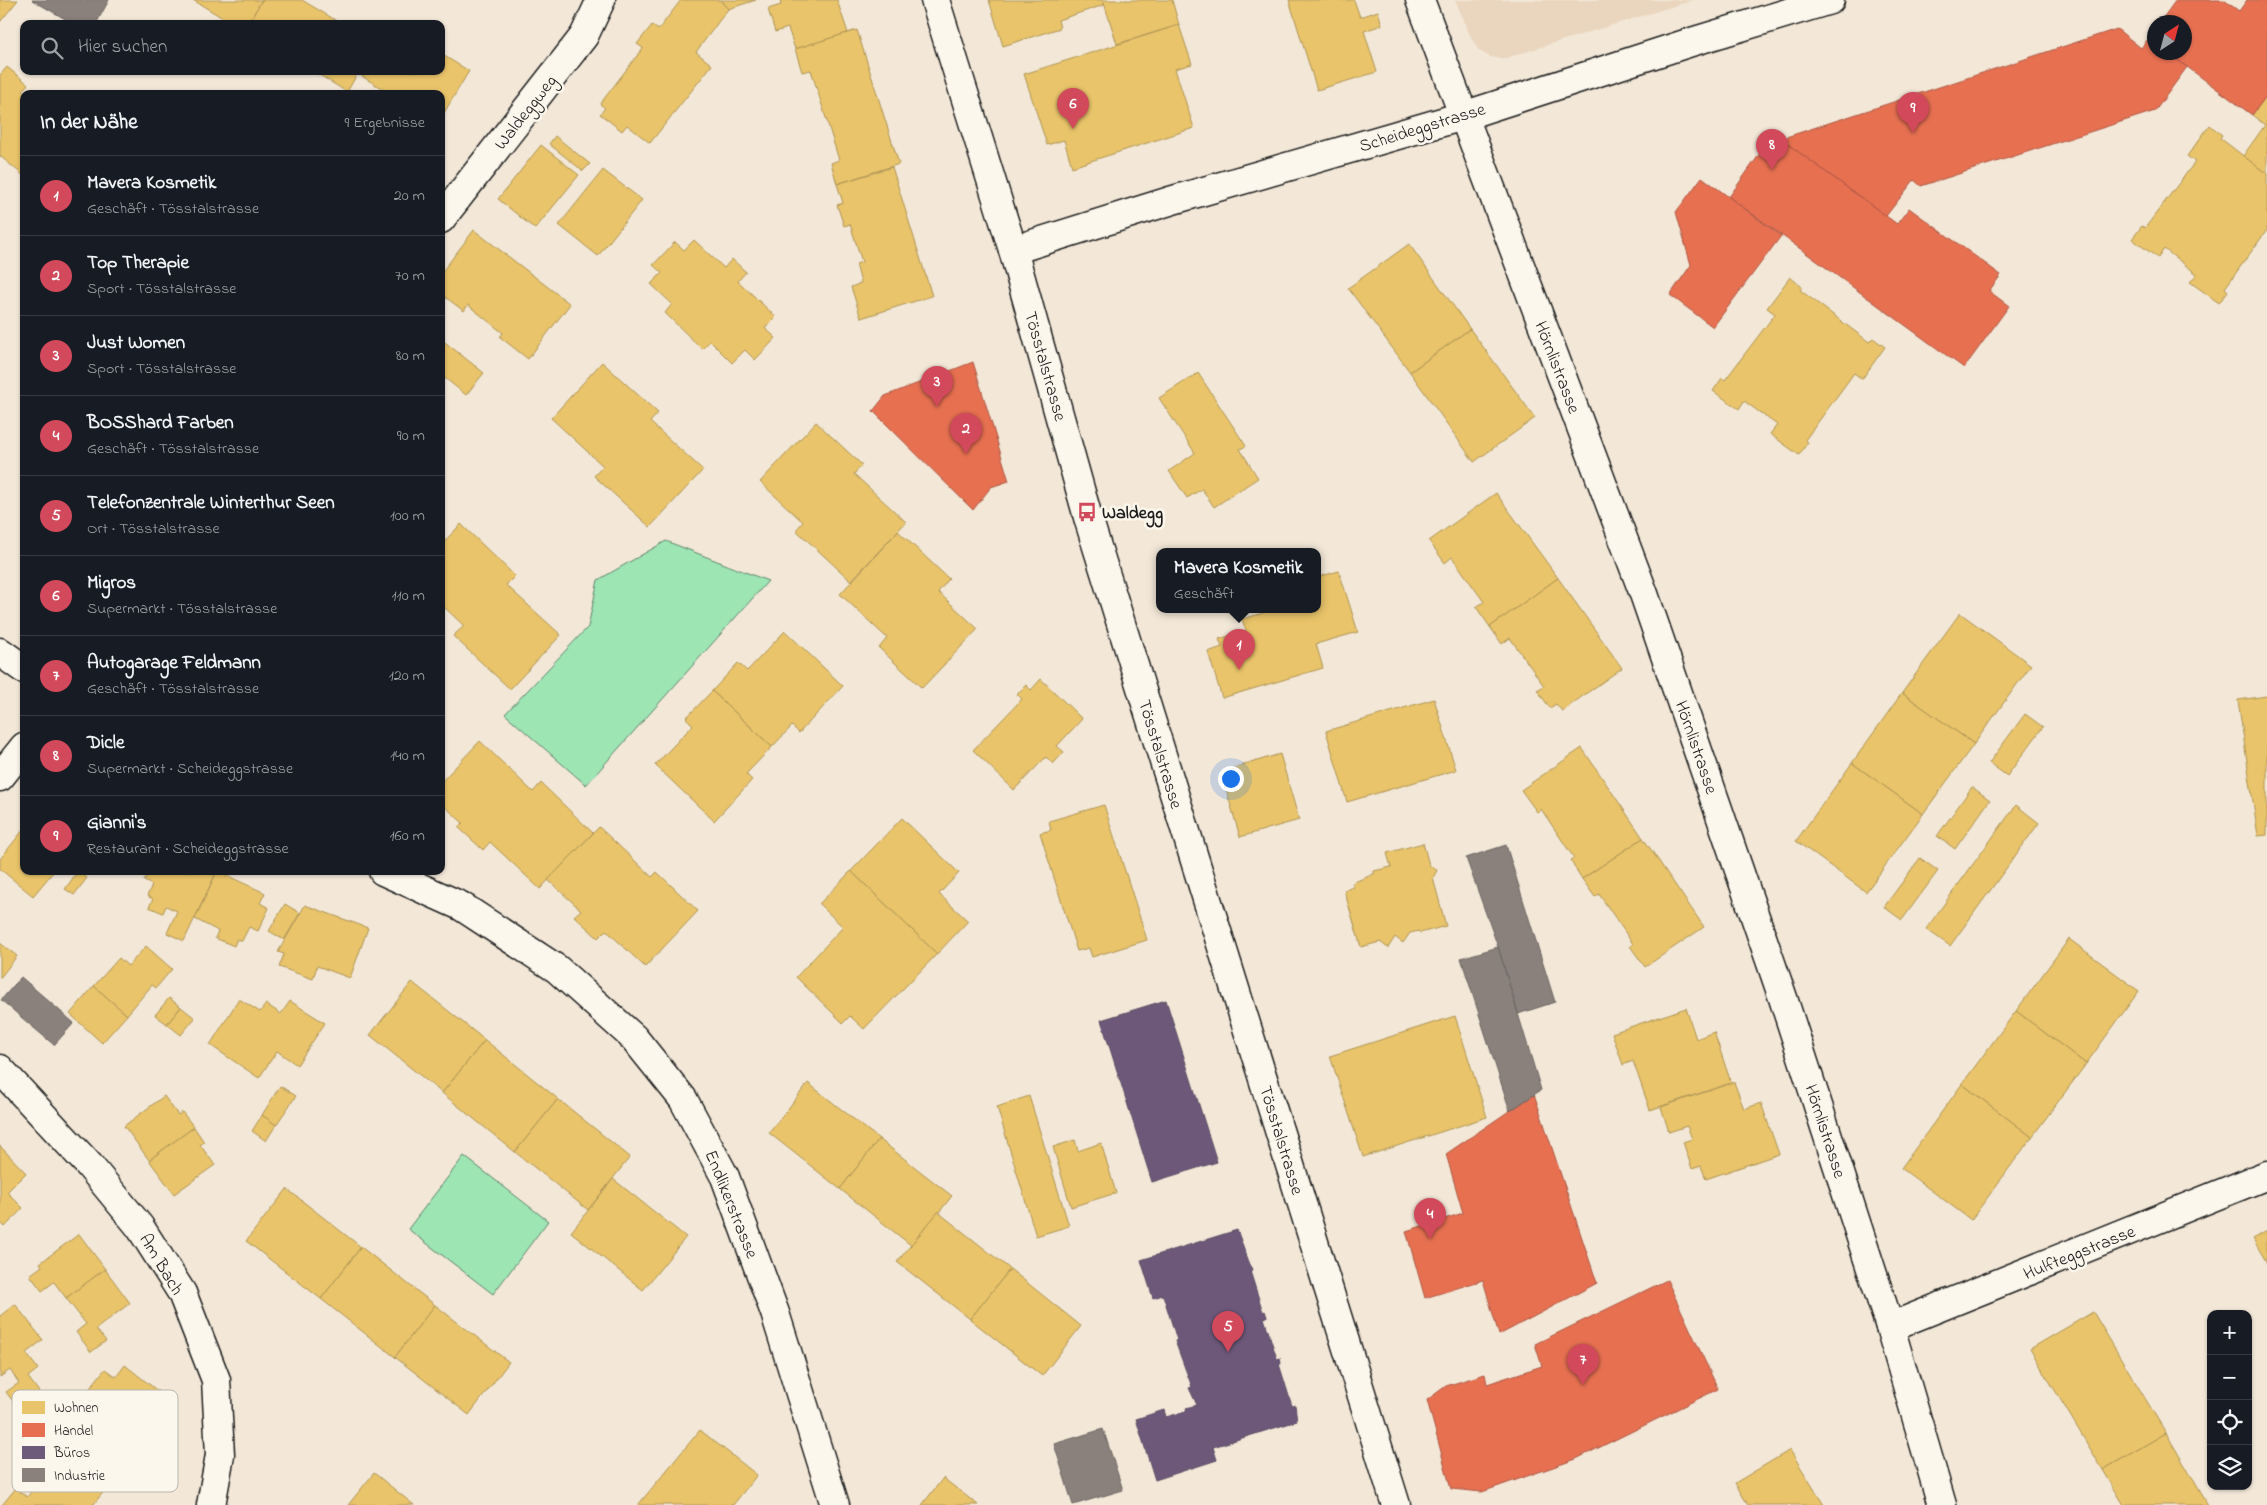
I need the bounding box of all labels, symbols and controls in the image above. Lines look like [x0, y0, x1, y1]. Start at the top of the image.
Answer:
north arrow [2147, 15, 2192, 60]
search box [20, 20, 445, 75]
icon: search [38, 34, 66, 62]
text: Hier suchen [78, 34, 167, 61]
street label: Waldeggweg [489, 70, 565, 157]
pin: 6 [1057, 88, 1089, 129]
pin: 9 [1897, 92, 1929, 133]
street label: Scheideggstrasse [1356, 97, 1490, 161]
text: In der Nähe [40, 108, 138, 138]
text: 9 Ergebnisse [344, 111, 425, 135]
pin: 8 [1756, 129, 1788, 170]
text: Mavera Kosmetik [87, 170, 216, 197]
text: 1 [53, 184, 59, 208]
text: 20 m [394, 184, 425, 208]
text: Geschäft · Tösstalstrasse [87, 197, 259, 221]
text: Top Therapie [87, 250, 189, 277]
text: 2 [52, 264, 60, 288]
text: 70 m [395, 264, 425, 288]
text: Sport · Tösstalstrasse [87, 277, 236, 301]
street label: Tösstalstrasse [1016, 309, 1072, 425]
street label: Hörnlistrasse [1527, 318, 1586, 419]
text: Just Women [87, 330, 185, 357]
text: 3 [53, 344, 59, 368]
text: 80 m [396, 344, 425, 368]
text: Sport · Tösstalstrasse [87, 357, 236, 381]
pin: 3 [921, 366, 953, 407]
text: BOSShard Farben [87, 410, 234, 437]
pin: 2 [950, 413, 982, 454]
text: 4 [53, 424, 59, 448]
text: 90 m [397, 424, 425, 448]
text: Geschäft · Tösstalstrasse [87, 437, 259, 461]
text: Telefonzentrale Winterthur Seen [87, 490, 335, 517]
bus stop icon: Waldegg [1076, 501, 1098, 523]
place label: Waldegg [1102, 501, 1163, 528]
text: 5 [51, 504, 61, 528]
text: 100 m [390, 504, 425, 528]
text: Ort · Tösstalstrasse [87, 517, 220, 541]
popup [1156, 548, 1321, 613]
text: Mavera Kosmetik [1174, 555, 1303, 582]
text: Migros [87, 570, 136, 597]
text: Geschäft [1174, 582, 1234, 606]
text: 6 [52, 584, 60, 608]
text: 110 m [391, 584, 425, 608]
text: Supermarkt · Tösstalstrasse [87, 597, 277, 621]
pin: 1 [1223, 629, 1255, 670]
text: Autogarage Feldmann [87, 650, 261, 677]
text: 7 [53, 664, 59, 688]
text: 120 m [389, 664, 425, 688]
text: Geschäft · Tösstalstrasse [87, 677, 259, 701]
street label: Tösstalstrasse [1130, 697, 1188, 813]
street label: Hörnlistrasse [1667, 697, 1724, 799]
text: Dicle [87, 730, 125, 757]
text: 8 [53, 744, 59, 768]
text: 140 m [390, 744, 425, 768]
text: Supermarkt · Scheideggstrasse [87, 757, 293, 781]
your location [1218, 766, 1244, 792]
text: Gianni's [87, 810, 146, 837]
text: 9 [54, 824, 58, 848]
text: 160 m [390, 824, 425, 848]
text: Restaurant · Scheideggstrasse [87, 837, 289, 861]
street label: Hörnlistrasse [1797, 1081, 1852, 1183]
street label: Tösstalstrasse [1251, 1083, 1309, 1199]
street label: Endlikerstrasse [697, 1147, 764, 1264]
pin: 4 [1414, 1198, 1446, 1239]
street label: Hulfteggstrasse [2020, 1219, 2141, 1289]
street label: Am Bach [132, 1229, 189, 1301]
map controls [2207, 1310, 2252, 1490]
button: + [2207, 1310, 2252, 1355]
pin: 5 [1212, 1311, 1244, 1352]
pin: 7 [1567, 1344, 1599, 1385]
button: − [2207, 1355, 2252, 1400]
legend [12, 1390, 178, 1492]
text: Wohnen [54, 1398, 99, 1419]
button: locate [2207, 1400, 2252, 1445]
text: Handel [54, 1421, 93, 1442]
text: Büros [53, 1443, 90, 1464]
button: layers [2207, 1445, 2252, 1490]
text: Industrie [54, 1466, 106, 1487]

